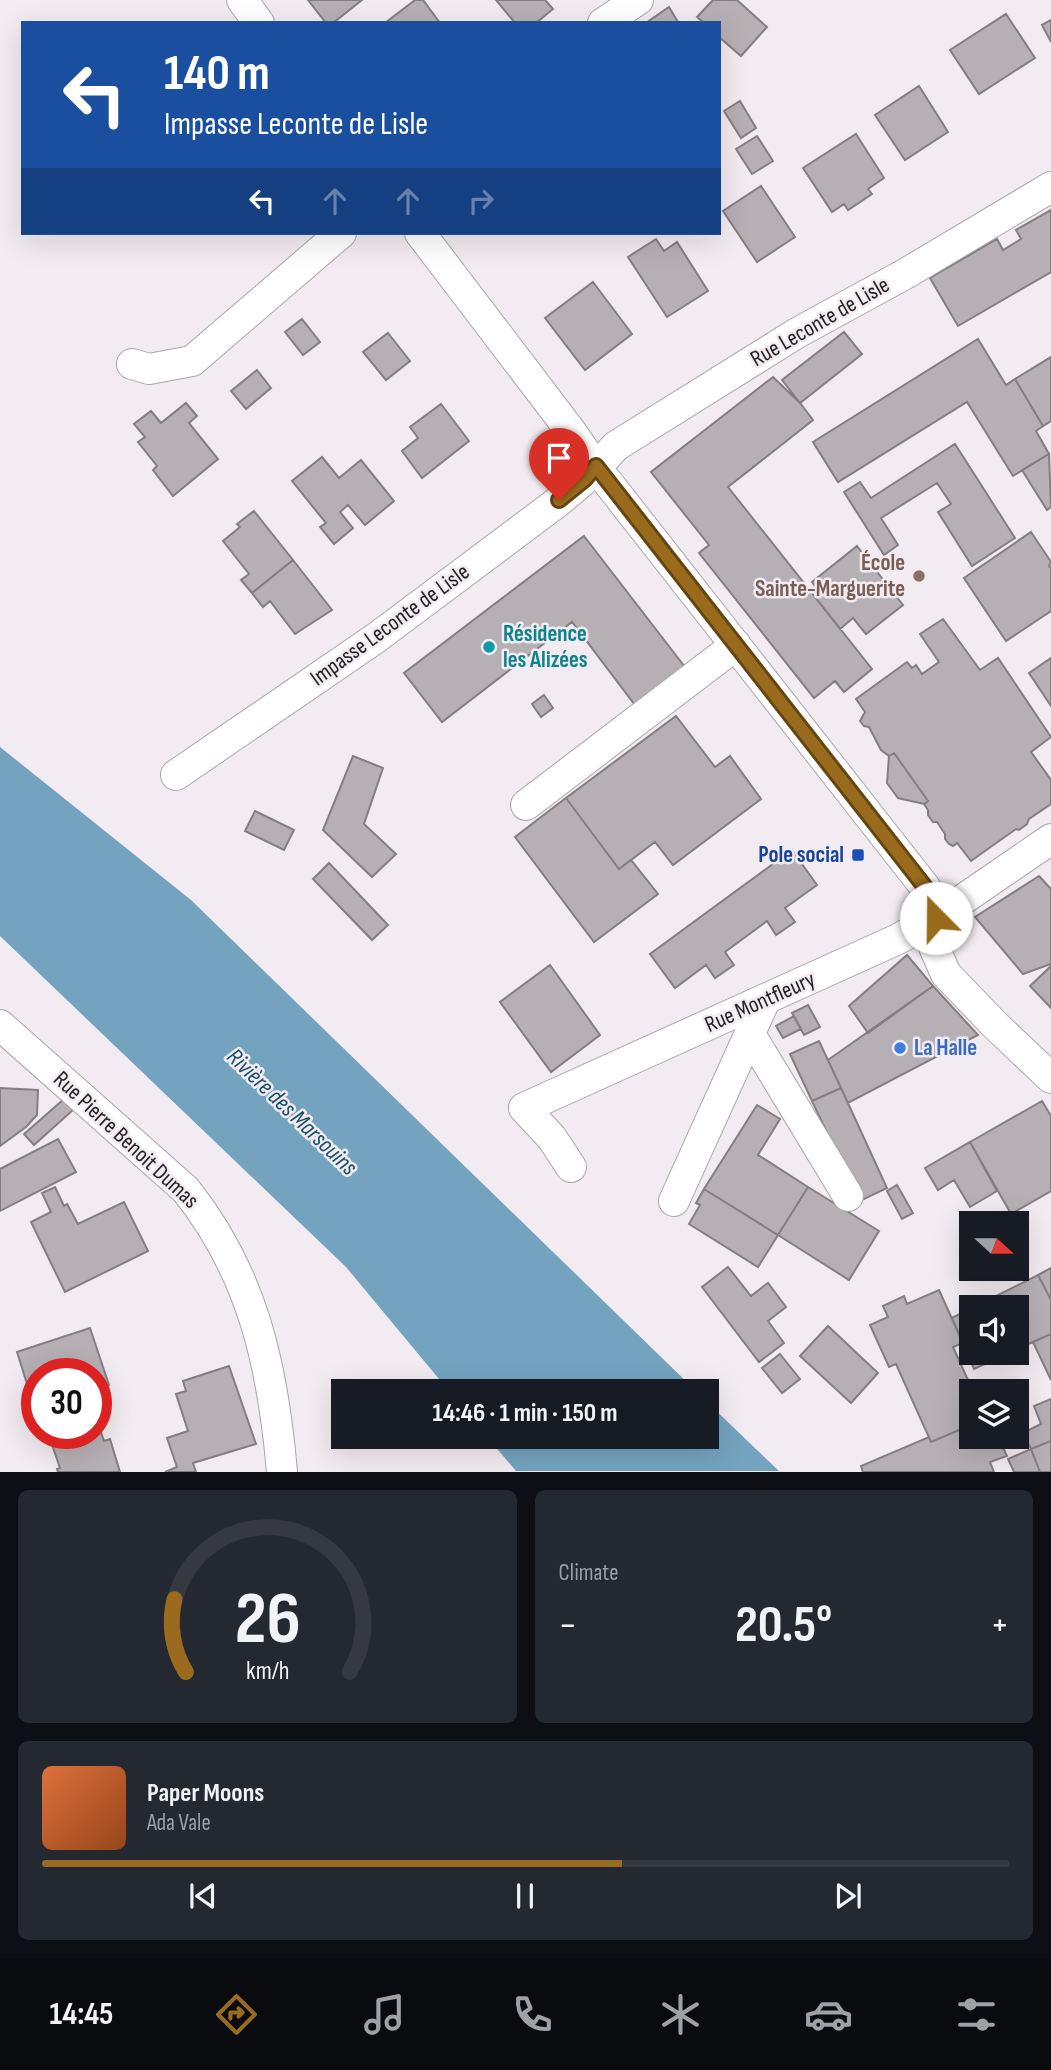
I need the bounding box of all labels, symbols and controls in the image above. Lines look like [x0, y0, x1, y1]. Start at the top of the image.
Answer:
text: 140 m [164, 45, 270, 104]
icon: left [49, 49, 140, 140]
text: Impasse Leconte de Lisle [164, 105, 428, 144]
icon: left [243, 182, 281, 220]
icon: ahead [316, 182, 354, 220]
icon: ahead [389, 182, 427, 220]
icon: right [462, 182, 500, 220]
street label: Rue Leconte de Lisle [745, 271, 895, 373]
pin [529, 428, 589, 500]
icon: arrive [540, 439, 578, 477]
place label: École Sainte-Marguerite [755, 549, 905, 603]
street label: Impasse Leconte de Lisle [305, 558, 475, 692]
marker: École Sainte-Marguerite [911, 568, 927, 584]
place label: Résidence les Alizées [503, 620, 588, 674]
marker: Résidence les Alizées [481, 639, 497, 655]
place label: Pole social [758, 841, 844, 869]
marker: Pole social [850, 847, 866, 863]
position arrow [899, 881, 973, 955]
street label: Rue Montfleury [700, 965, 820, 1039]
place label: La Halle [914, 1034, 977, 1062]
marker: La Halle [892, 1040, 908, 1056]
water label: Rivière des Marsouins [221, 1042, 364, 1182]
street label: Rue Pierre Benoit Dumas [47, 1065, 205, 1215]
north arrow [959, 1211, 1029, 1281]
map controls [959, 1211, 1029, 1449]
button: sound [959, 1295, 1029, 1365]
speed limit sign: 30 [21, 1358, 112, 1449]
button: layers [959, 1379, 1029, 1449]
text: 14:46 · 1 min · 150 m [433, 1398, 617, 1429]
text: Climate [559, 1559, 618, 1587]
text: 26 [234, 1577, 300, 1665]
text: 20.5° [735, 1594, 832, 1657]
text: − [559, 1603, 577, 1648]
text: + [990, 1603, 1009, 1648]
text: km/h [246, 1656, 289, 1687]
text: Paper Moons [147, 1778, 264, 1809]
text: Ada Vale [147, 1809, 211, 1837]
icon: previous [184, 1877, 222, 1915]
icon: pause [506, 1877, 544, 1915]
icon: next [829, 1877, 867, 1915]
icon: directions [212, 1990, 261, 2039]
icon: music [360, 1990, 409, 2039]
icon: phone [508, 1990, 557, 2039]
icon: climate [656, 1990, 705, 2039]
icon: car [804, 1990, 853, 2039]
icon: filters [952, 1990, 1001, 2039]
text: 14:45 [50, 1995, 113, 2034]

